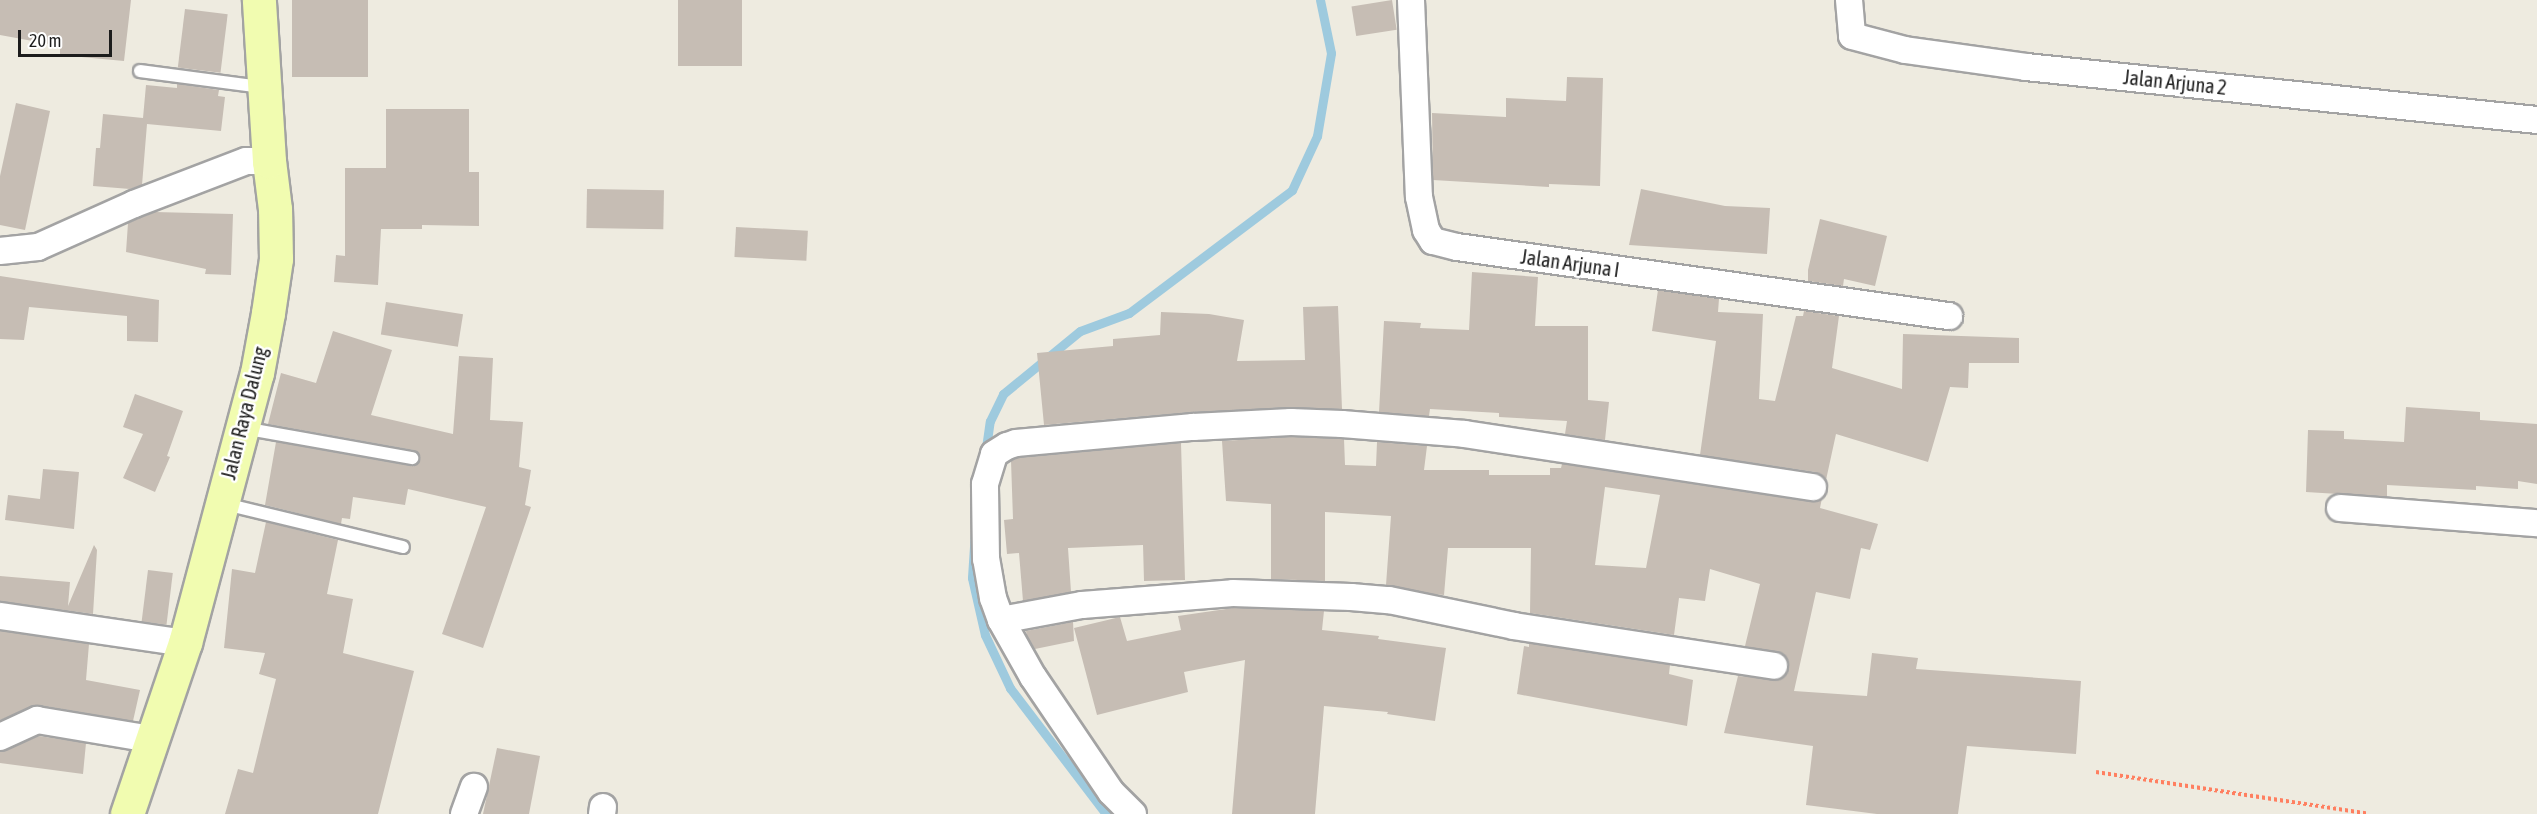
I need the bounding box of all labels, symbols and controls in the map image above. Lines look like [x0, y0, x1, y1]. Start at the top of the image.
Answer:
scale bar [21, 18, 116, 56]
text: 20 m [29, 30, 61, 51]
street label: Jalan Arjuna 2 [2122, 65, 2228, 99]
street label: Jalan Arjuna I [1519, 244, 1621, 282]
street label: Jalan Raya Dalung [216, 344, 272, 482]

